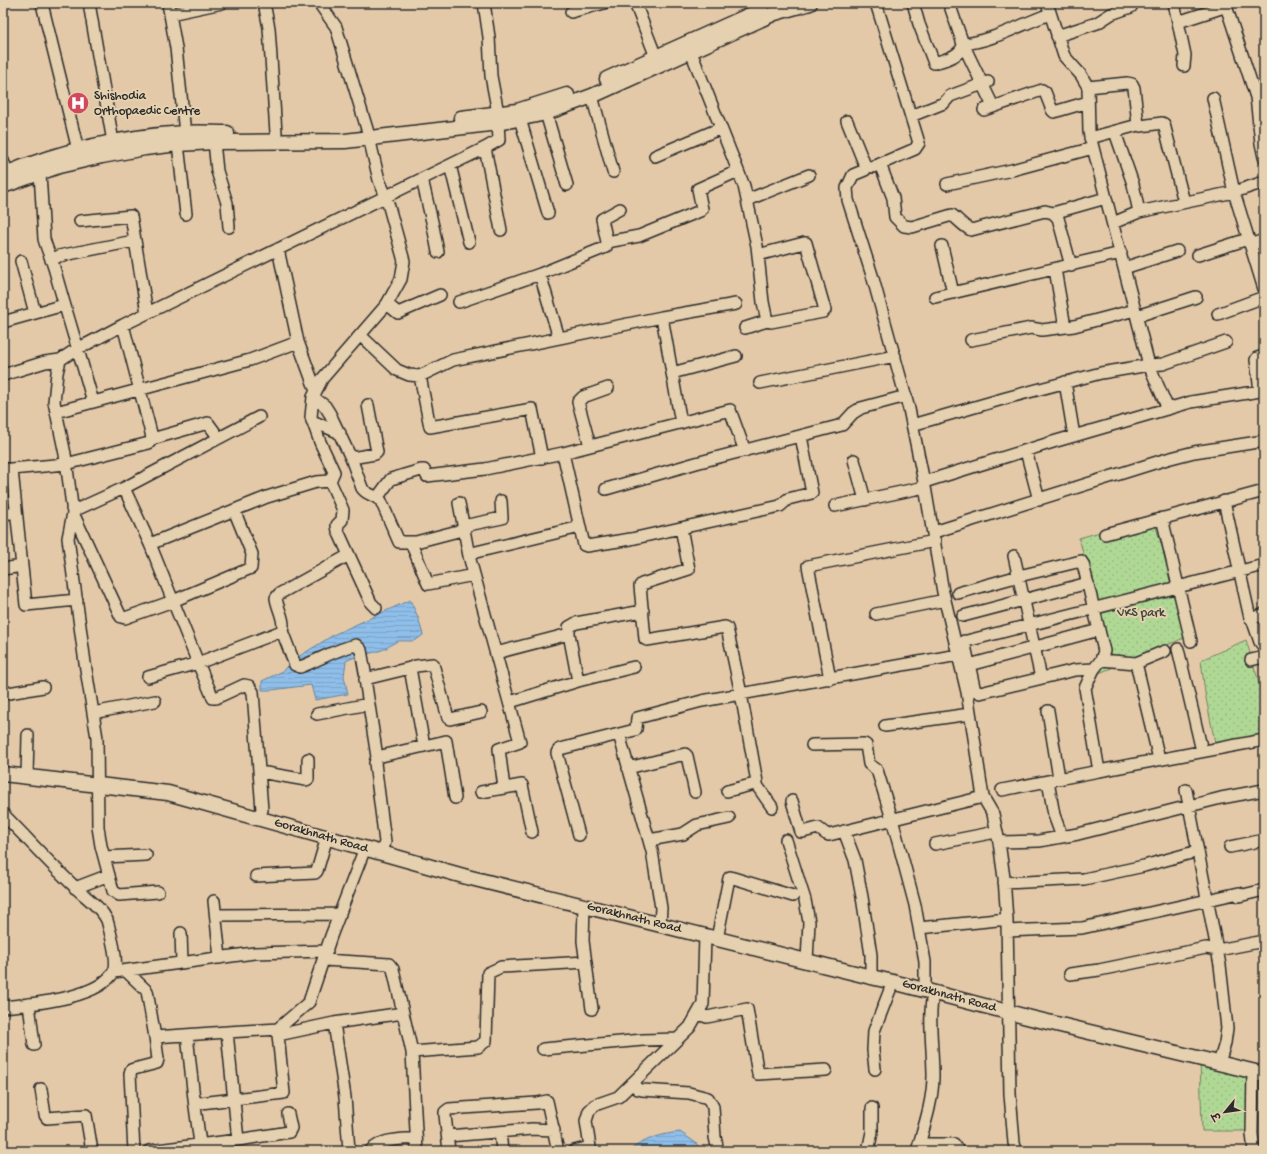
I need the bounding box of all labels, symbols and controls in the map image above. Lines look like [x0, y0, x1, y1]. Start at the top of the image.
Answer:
place label: Shishodia Orthopaedic Centre [94, 89, 201, 119]
hospital icon: Shishodia Orthopaedic Centre [65, 90, 91, 116]
park label: VKS park [1116, 606, 1166, 621]
street label: Gorakhnath Road [272, 815, 371, 857]
street label: Gorakhnath Road [585, 899, 684, 937]
street label: Gorakhnath Road [900, 976, 999, 1016]
north arrow [1205, 1092, 1245, 1132]
text: उ [1209, 1108, 1226, 1123]

